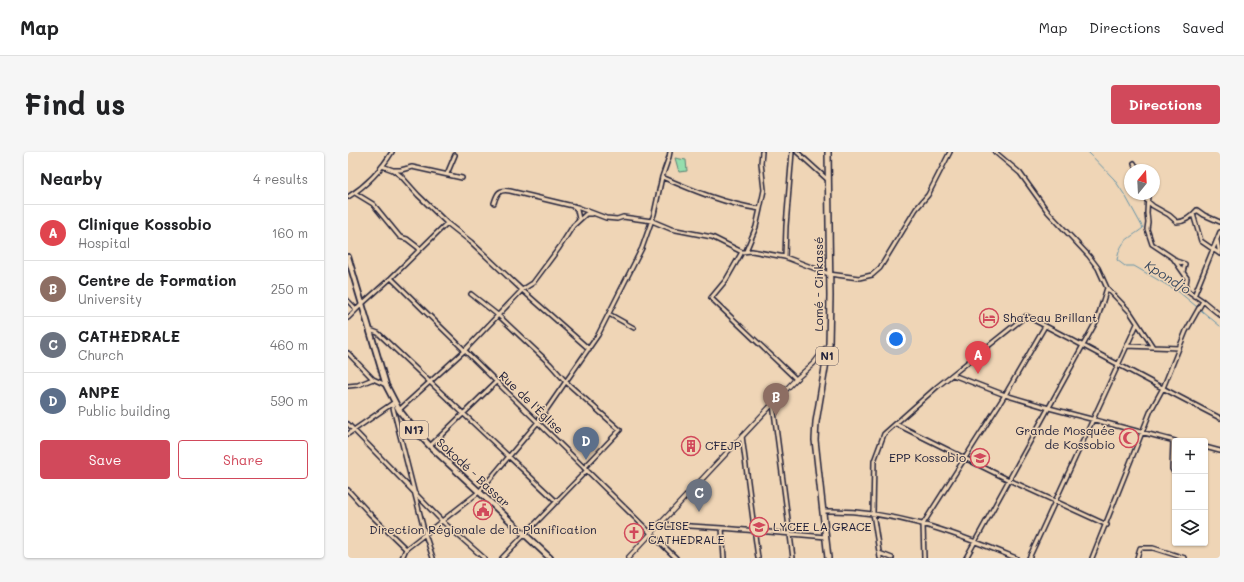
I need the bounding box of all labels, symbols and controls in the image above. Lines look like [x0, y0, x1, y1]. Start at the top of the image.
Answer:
text: Map [20, 15, 59, 40]
text: Map [1039, 18, 1067, 37]
text: Directions [1089, 18, 1160, 37]
text: Saved [1182, 18, 1224, 37]
button: Directions [1111, 85, 1220, 124]
text: Find us [24, 86, 125, 122]
north arrow [1124, 164, 1160, 200]
text: Nearby [40, 167, 102, 189]
text: 4 results [253, 170, 308, 187]
text: Clinique Kossobio [78, 214, 211, 234]
text: A [48, 224, 58, 241]
text: 160 m [272, 224, 308, 241]
text: Hospital [78, 234, 130, 251]
street label: Lomé - Cinkassé [810, 237, 826, 332]
water label: Kpondjo [1142, 256, 1195, 297]
text: Centre de Formation [78, 270, 236, 290]
text: B [49, 280, 57, 297]
text: 250 m [271, 280, 308, 297]
text: University [78, 290, 142, 307]
hotel icon: Shateau Brillant [978, 307, 1000, 329]
place label: Shateau Brillant [1003, 309, 1097, 325]
text: CATHEDRALE [78, 326, 180, 346]
your location [886, 329, 906, 349]
text: C [48, 336, 58, 353]
text: 460 m [270, 336, 308, 353]
pin: A [965, 341, 991, 374]
text: Church [78, 346, 123, 363]
road number: N1 [816, 347, 838, 365]
street label: Rue de l'Église [496, 367, 567, 437]
text: ANPE [78, 382, 120, 402]
pin: B [763, 383, 789, 416]
text: D [48, 392, 58, 409]
text: 590 m [270, 392, 308, 409]
text: Public building [78, 402, 170, 419]
road number: N17 [400, 421, 428, 439]
place label: Grande Mosquée de Kossobio [1015, 422, 1115, 452]
pin: D [573, 427, 599, 460]
mosque icon: Grande Mosquée de Kossobio [1118, 427, 1140, 449]
street label: Sokodé - Bassar [433, 434, 514, 511]
building icon: CFEJP [680, 435, 702, 457]
place label: CFEJP [705, 437, 741, 453]
map controls [1172, 438, 1208, 546]
button: + [1172, 438, 1208, 474]
button: Save [40, 440, 170, 479]
button: Share [178, 440, 308, 479]
school or university icon: EPP Kossobio [969, 447, 991, 469]
place label: EPP Kossobio [889, 449, 966, 465]
button: − [1172, 474, 1208, 510]
pin: C [686, 479, 712, 512]
public building icon: Direction Régionale de la Planification [472, 499, 494, 521]
button: layers [1172, 510, 1208, 546]
school or university icon: LYCEE LA GRACE [748, 516, 770, 538]
place label: EGLISE CATHEDRALE [648, 517, 725, 547]
place label: LYCEE LA GRACE [773, 518, 872, 534]
place label: Direction Régionale de la Planification [369, 521, 597, 537]
church icon: EGLISE CATHEDRALE [623, 522, 645, 544]

